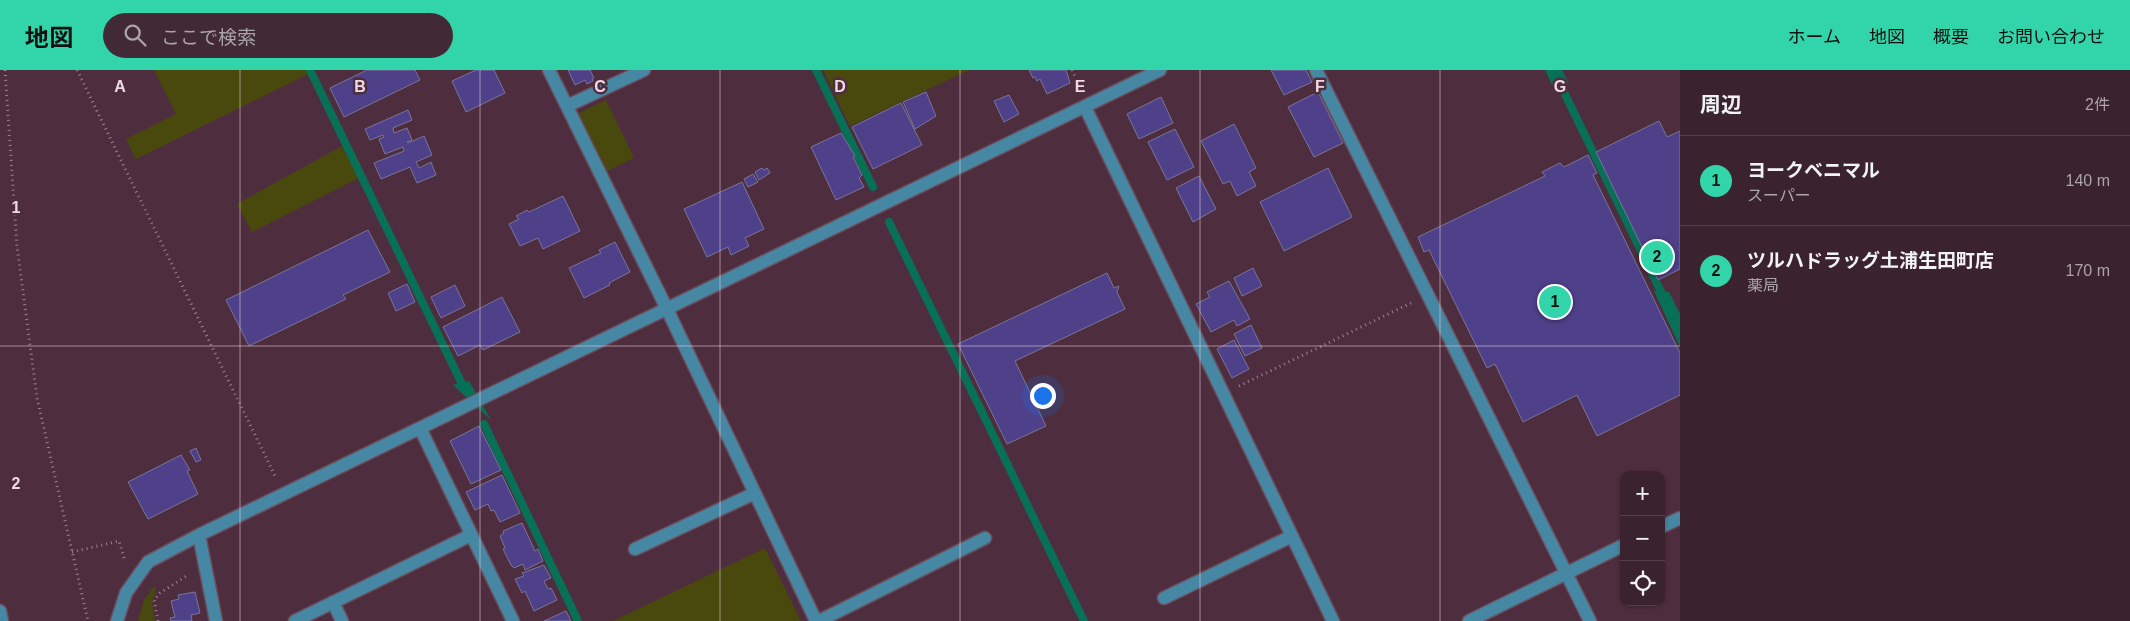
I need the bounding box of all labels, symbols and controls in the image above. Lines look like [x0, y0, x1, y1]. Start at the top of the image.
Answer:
search box [103, 13, 453, 58]
icon: search [121, 21, 149, 49]
text: 地図 [25, 24, 73, 51]
text: ここで検索 [161, 27, 256, 48]
text: ホーム [1788, 27, 1841, 47]
text: 地図 [1869, 27, 1905, 47]
text: 概要 [1933, 27, 1969, 47]
text: お問い合わせ [1997, 27, 2105, 47]
text: A [114, 78, 126, 95]
text: B [354, 78, 366, 95]
text: C [594, 78, 606, 95]
text: D [834, 78, 846, 95]
text: E [1075, 78, 1086, 95]
text: F [1315, 78, 1325, 95]
text: G [1554, 78, 1566, 95]
text: 周辺 [1700, 93, 1742, 116]
text: 2件 [2085, 96, 2110, 113]
text: ヨークベニマル [1747, 160, 1880, 181]
text: 1 [1712, 172, 1720, 189]
text: 140 m [2066, 172, 2110, 189]
text: スーパー [1747, 187, 1811, 204]
text: 1 [12, 199, 21, 216]
pin: 2 [1641, 238, 1673, 276]
text: ツルハドラッグ土浦生田町店 [1747, 250, 1994, 271]
text: 2 [1712, 262, 1720, 279]
text: 170 m [2066, 262, 2110, 279]
text: 薬局 [1747, 277, 1779, 294]
pin: 1 [1539, 283, 1571, 321]
your location [1030, 383, 1056, 409]
map controls [1620, 471, 1665, 606]
button: + [1620, 471, 1665, 516]
text: 2 [12, 475, 21, 492]
button: − [1620, 516, 1665, 561]
button: locate [1620, 561, 1665, 606]

